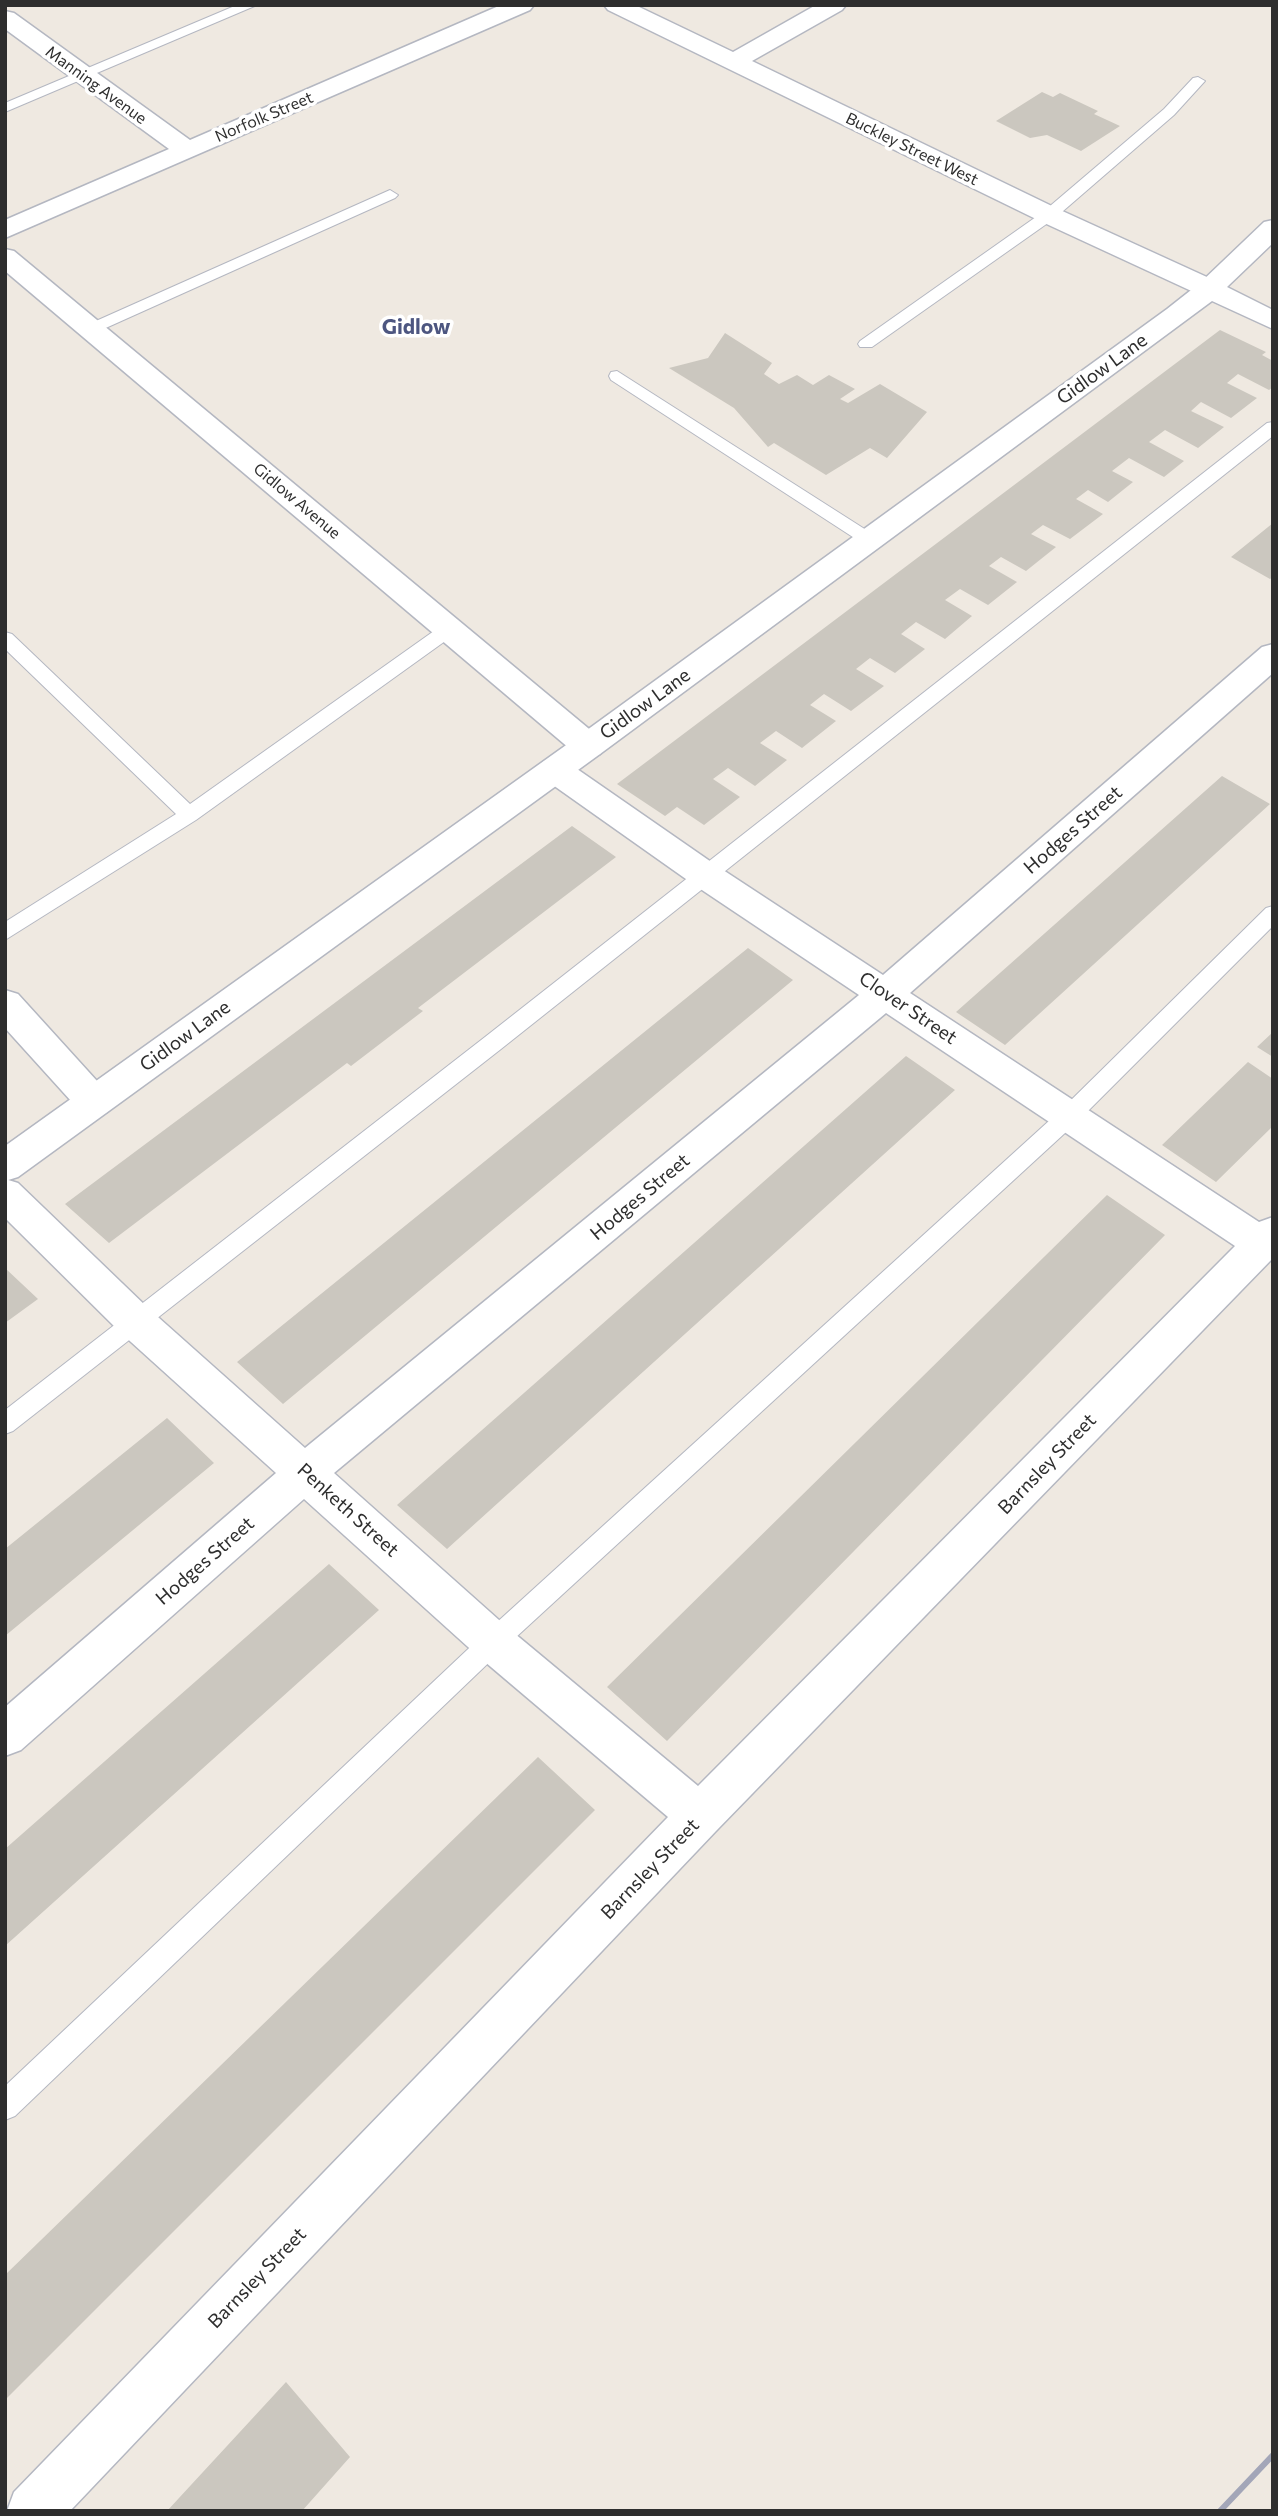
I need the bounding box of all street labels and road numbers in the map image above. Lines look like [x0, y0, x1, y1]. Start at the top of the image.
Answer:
street label: Manning Avenue [42, 42, 150, 128]
street label: Norfolk Street [212, 88, 316, 146]
street label: Buckley Street West [843, 109, 981, 189]
street label: Gidlow Lane [1052, 329, 1152, 409]
street label: Gidlow Avenue [250, 459, 344, 543]
street label: Gidlow Lane [595, 664, 695, 744]
street label: Hodges Street [1019, 781, 1127, 879]
street label: Clover Street [855, 967, 961, 1049]
street label: Gidlow Lane [135, 996, 235, 1076]
street label: Hodges Street [586, 1149, 694, 1245]
street label: Barnsley Street [993, 1409, 1101, 1519]
street label: Penketh Street [293, 1459, 403, 1561]
street label: Hodges Street [151, 1512, 259, 1610]
street label: Barnsley Street [596, 1814, 704, 1924]
street label: Barnsley Street [203, 2223, 311, 2333]

